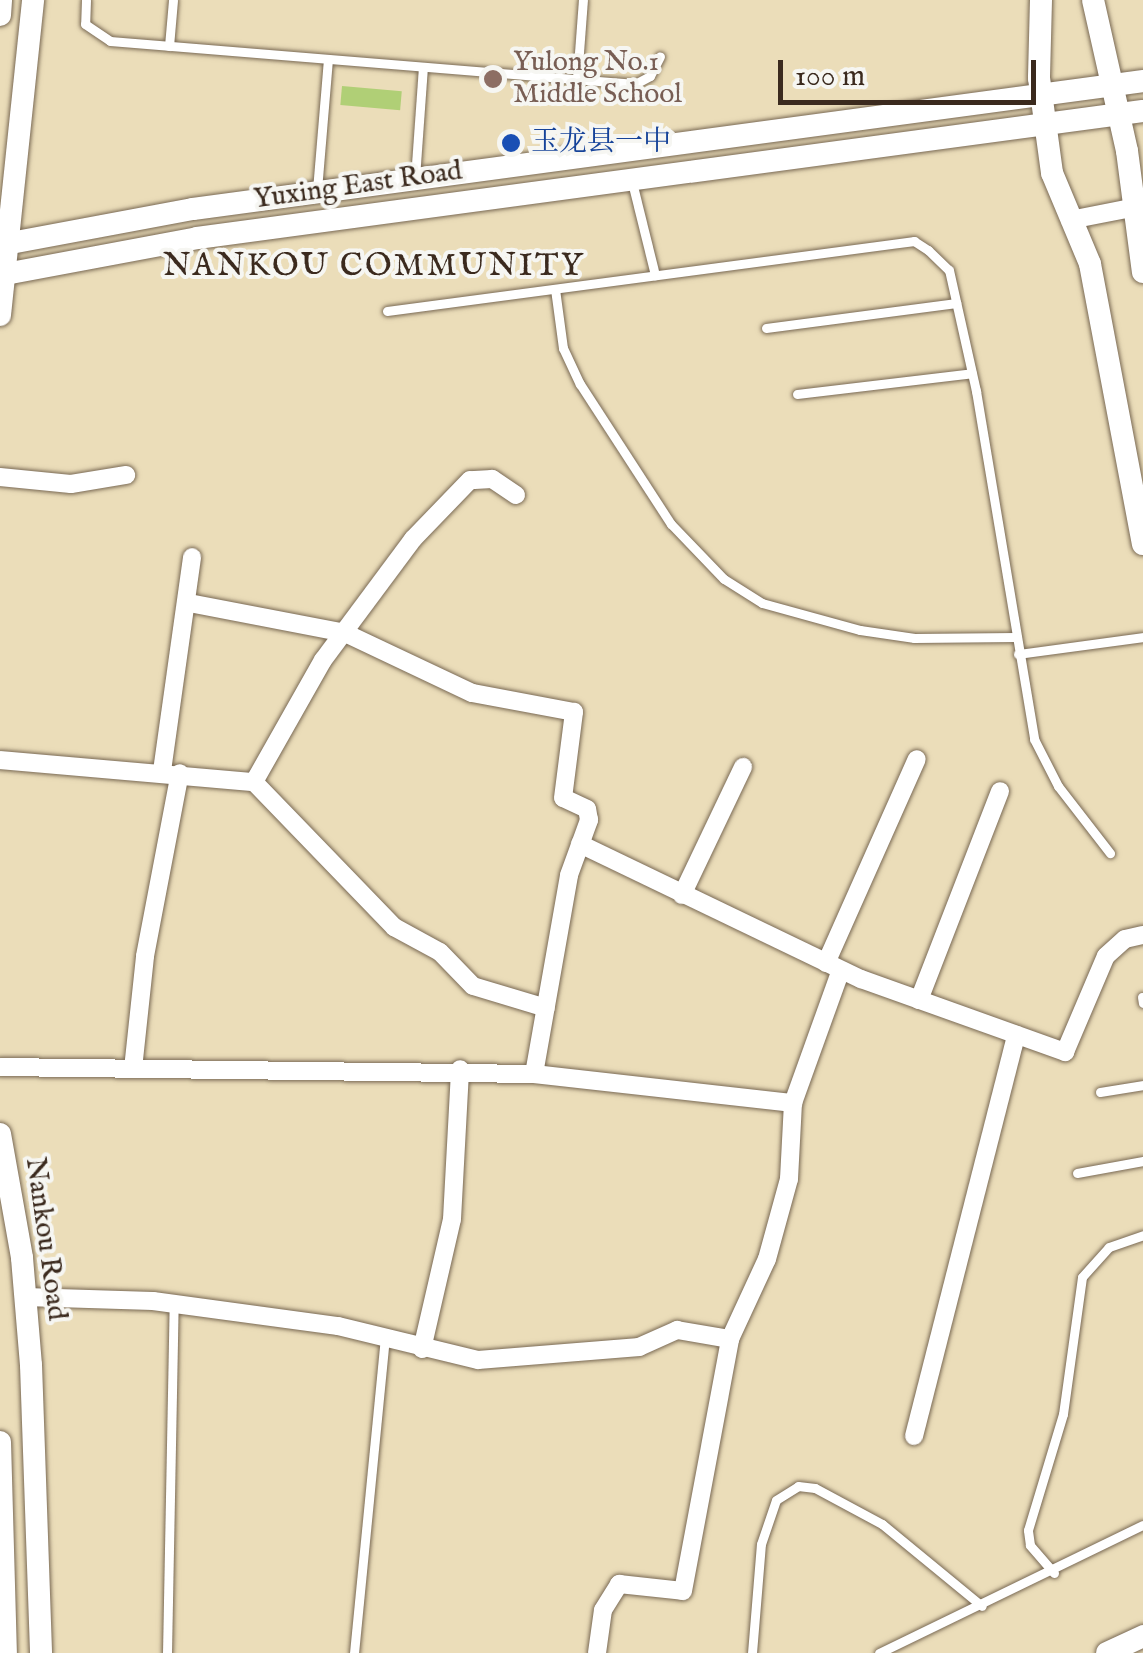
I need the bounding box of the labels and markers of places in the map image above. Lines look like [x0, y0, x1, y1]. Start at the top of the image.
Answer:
place label: Yulong No.1 Middle School [513, 46, 682, 112]
marker: Yulong No.1 Middle School [482, 68, 504, 90]
place label: 玉龙县一中 [531, 126, 671, 160]
marker: 玉龙县一中 [500, 132, 522, 154]

